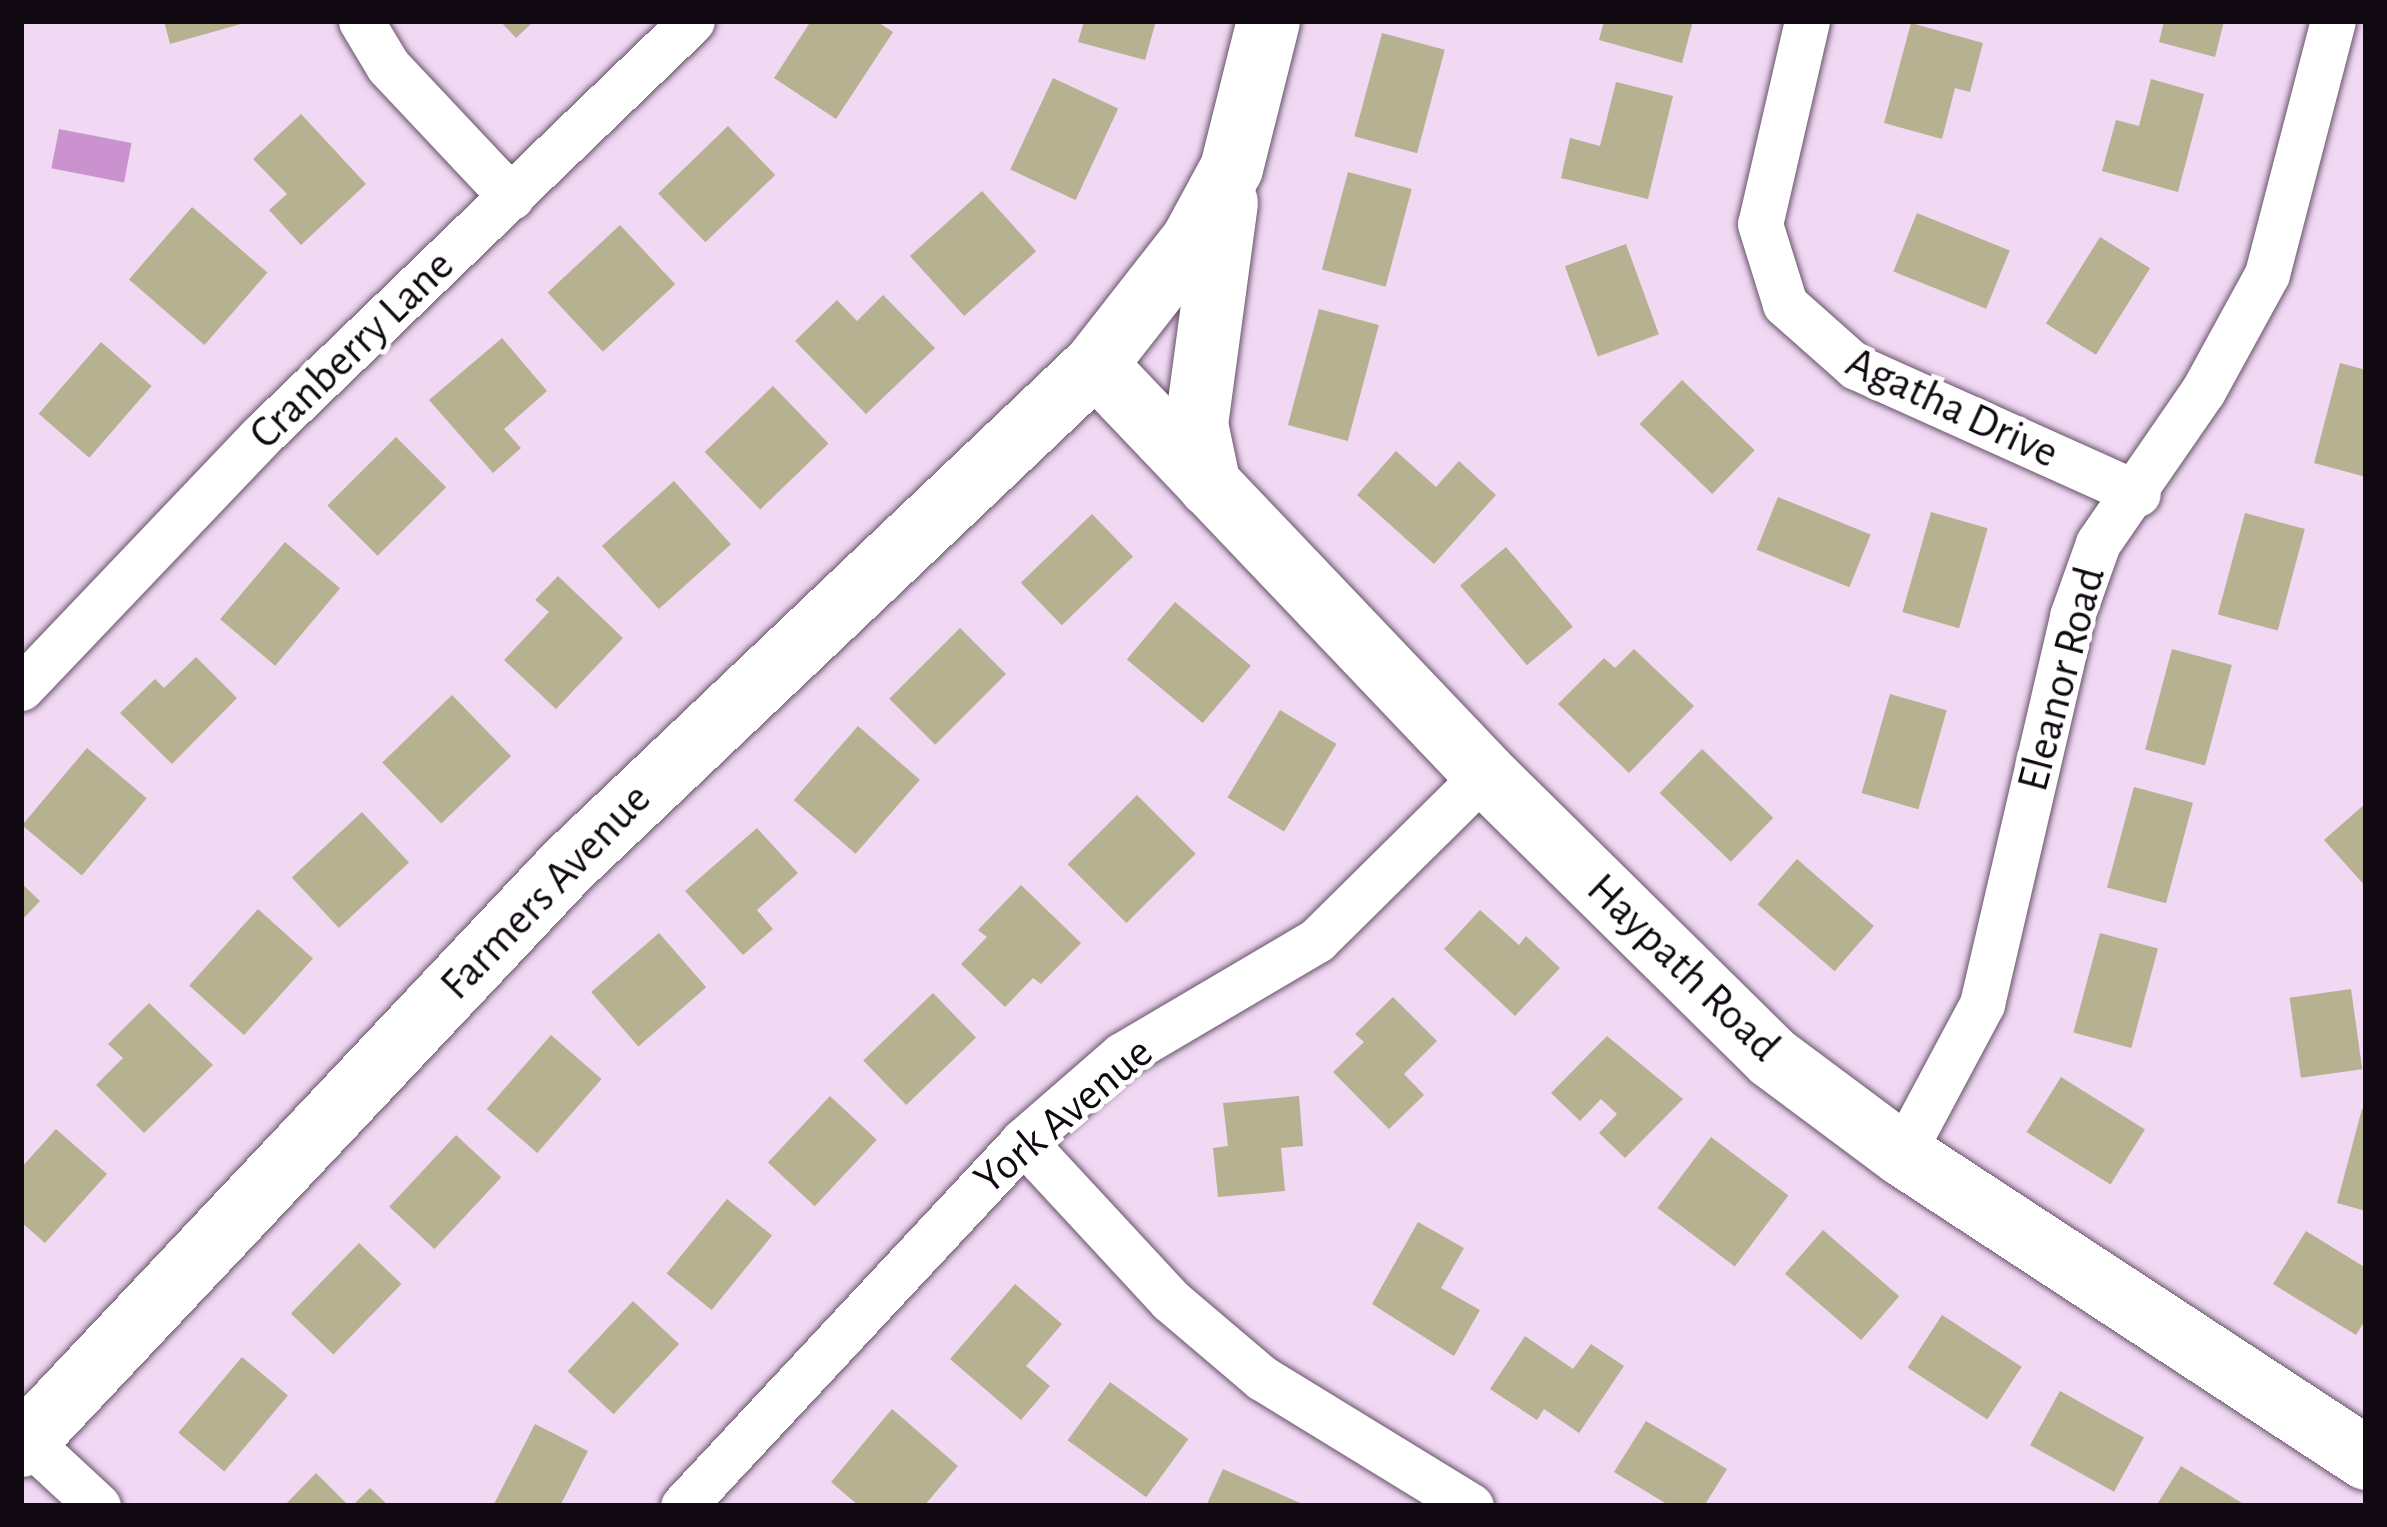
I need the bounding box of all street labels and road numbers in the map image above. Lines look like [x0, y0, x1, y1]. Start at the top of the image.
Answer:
street label: Cranberry Lane [239, 239, 465, 461]
street label: Agatha Drive [1837, 335, 2067, 481]
street label: Eleanor Road [2006, 561, 2118, 797]
street label: Farmers Avenue [429, 773, 663, 1011]
street label: Haypath Road [1575, 863, 1791, 1073]
street label: York Avenue [964, 1026, 1164, 1206]

